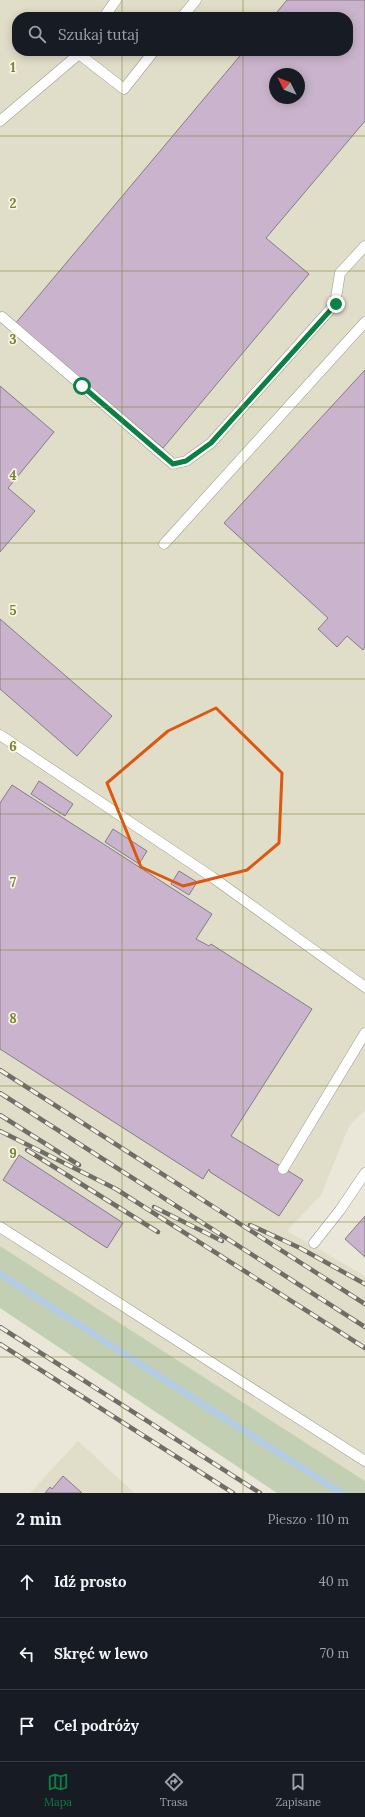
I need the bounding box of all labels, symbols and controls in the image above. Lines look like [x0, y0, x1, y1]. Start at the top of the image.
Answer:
search box [12, 12, 353, 56]
icon: search [26, 23, 48, 45]
text: Szukaj tutaj [58, 25, 139, 44]
text: 1 [10, 59, 16, 76]
north arrow [269, 68, 305, 104]
text: 2 [10, 195, 17, 212]
route end [327, 295, 345, 313]
text: 3 [9, 331, 17, 348]
route start [73, 377, 91, 395]
text: 4 [9, 467, 17, 484]
text: 5 [9, 602, 17, 619]
text: 6 [9, 738, 17, 755]
text: 7 [10, 874, 16, 891]
text: 8 [9, 1010, 17, 1027]
text: 9 [9, 1145, 17, 1162]
text: 2 min [16, 1508, 62, 1530]
text: Pieszo · 110 m [268, 1511, 349, 1528]
icon: ahead [16, 1571, 38, 1593]
text: Idź prosto [54, 1572, 127, 1591]
text: 40 m [319, 1573, 349, 1590]
icon: left [16, 1643, 38, 1665]
text: Skręć w lewo [54, 1644, 148, 1663]
text: 70 m [320, 1645, 349, 1662]
icon: arrive [16, 1715, 38, 1737]
text: Cel podróży [54, 1716, 139, 1735]
tab: Mapa [44, 1771, 72, 1809]
tab: Trasa [160, 1771, 188, 1809]
tab: Zapisane [276, 1771, 321, 1809]

